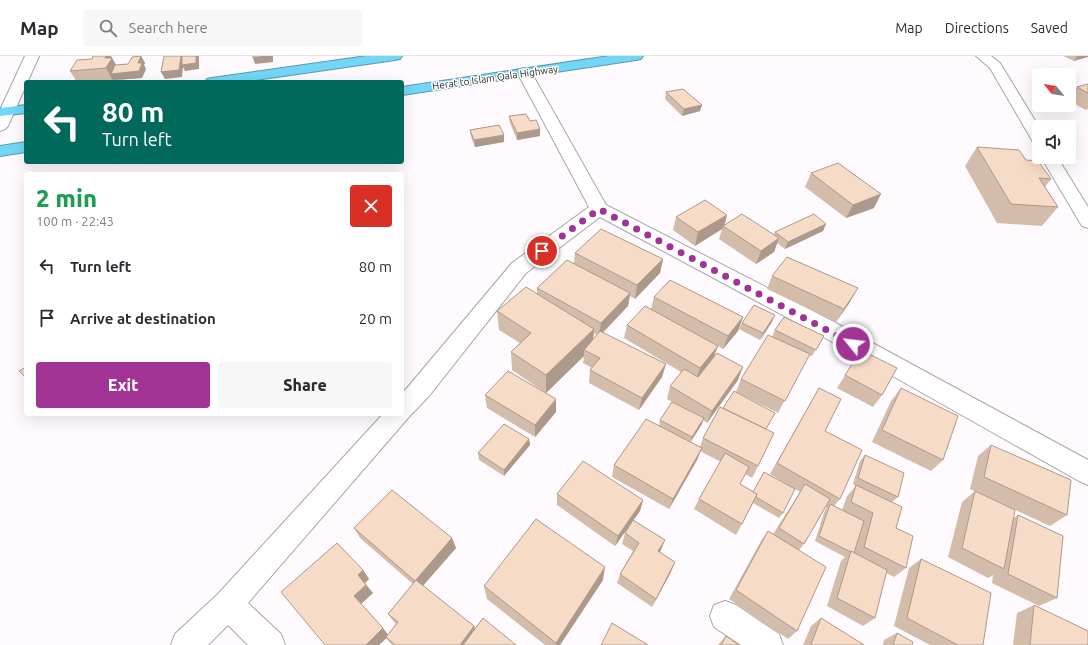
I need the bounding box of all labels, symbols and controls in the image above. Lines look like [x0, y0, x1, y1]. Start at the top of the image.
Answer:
search box [83, 10, 363, 46]
text: Map [20, 17, 59, 39]
icon: search [97, 17, 119, 39]
text: Search here [129, 19, 208, 36]
text: Map [895, 20, 923, 36]
text: Directions [945, 20, 1009, 36]
text: Saved [1031, 20, 1068, 36]
street label: Herat to Islam Qala Highway [432, 63, 559, 92]
north arrow [1032, 68, 1076, 112]
map controls [1032, 68, 1076, 164]
icon: left [36, 96, 88, 148]
text: 80 m [102, 96, 164, 127]
button: sound [1032, 120, 1076, 164]
text: Turn left [102, 129, 172, 149]
text: 2 min [36, 185, 97, 212]
button: close [350, 185, 392, 227]
text: 100 m · 22:43 [36, 214, 114, 228]
pin [525, 234, 559, 268]
icon: arrive [531, 240, 553, 262]
icon: left [36, 255, 58, 277]
text: Turn left [70, 258, 131, 275]
text: 80 m [359, 258, 392, 275]
icon: arrive [36, 307, 58, 329]
text: Arrive at destination [70, 310, 216, 327]
text: 20 m [359, 310, 392, 327]
position arrow [832, 323, 874, 365]
button: Exit [36, 362, 210, 408]
button: Share [218, 362, 392, 408]

